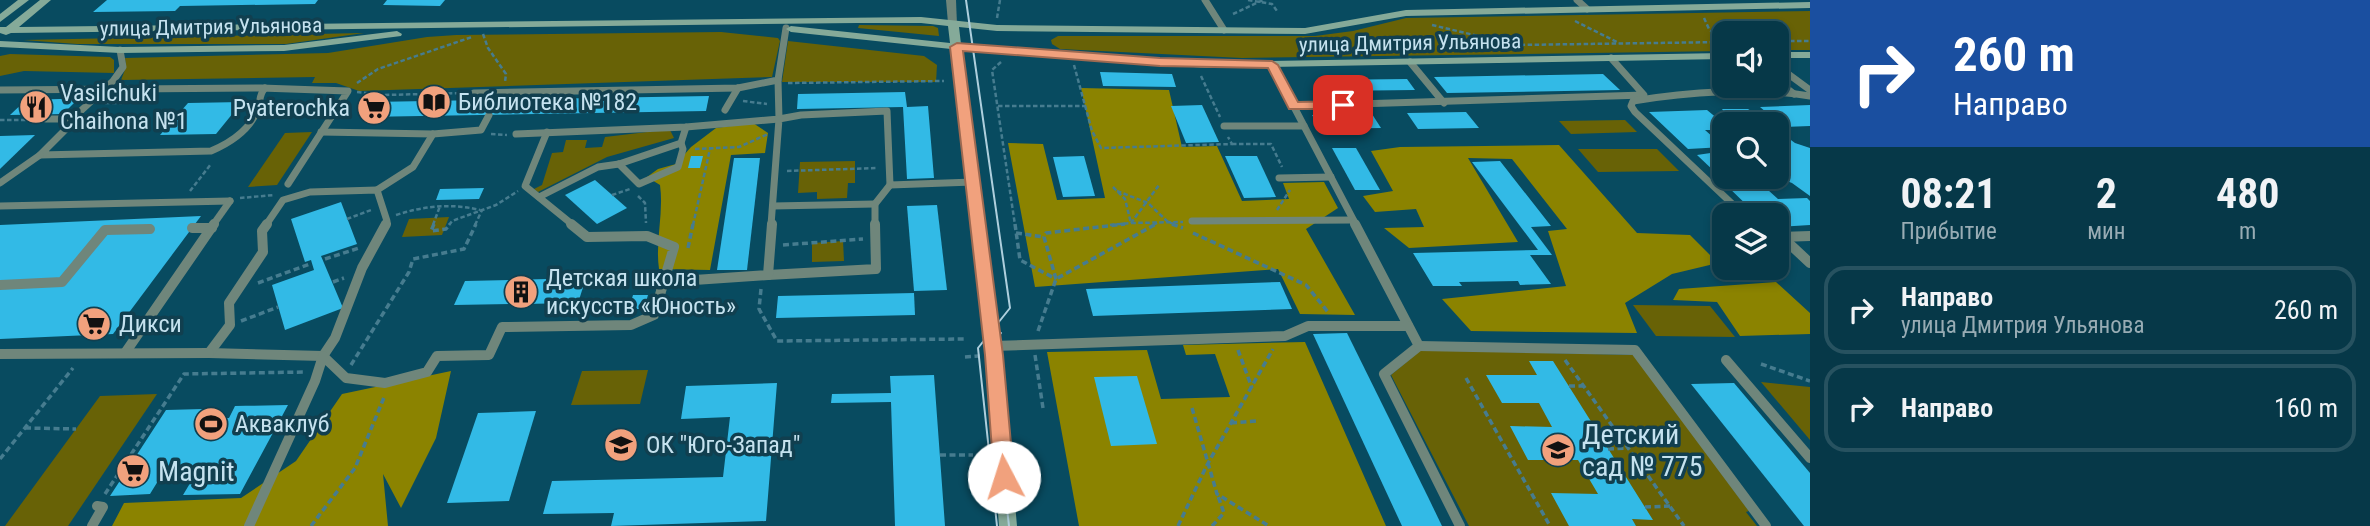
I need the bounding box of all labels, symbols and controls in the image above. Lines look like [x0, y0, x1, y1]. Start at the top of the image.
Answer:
street label: улица Дмитрия Ульянова [100, 13, 322, 41]
map controls [1712, 21, 1789, 280]
button: sound [1712, 21, 1789, 98]
text: 260 m [1953, 26, 2075, 83]
icon: right [1838, 28, 1929, 119]
street label: улица Дмитрия Ульянова [1299, 29, 1521, 57]
pin [1313, 75, 1373, 135]
place label: Vasilchuki Chaihona №1 [60, 79, 188, 135]
library icon: Библиотека №182 [415, 83, 453, 121]
text: Направо [1953, 85, 2068, 123]
icon: arrive [1324, 86, 1362, 124]
restaurant icon: Vasilchuki Chaihona №1 [17, 88, 55, 126]
place label: Библиотека №182 [458, 88, 637, 116]
supermarket icon: Pyaterochka [355, 89, 393, 127]
place label: Pyaterochka [233, 94, 350, 122]
button: search [1712, 112, 1789, 189]
text: 08:21 [1900, 169, 1997, 218]
text: 2 [2096, 169, 2117, 218]
text: 480 [2216, 169, 2280, 218]
button: layers [1712, 203, 1789, 280]
text: Прибытие [1900, 218, 1997, 245]
text: мин [2087, 218, 2126, 245]
text: m [2239, 218, 2256, 245]
place label: Детская школа искусств «Юность» [546, 264, 736, 320]
building icon: Детская школа искусств «Юность» [502, 273, 540, 311]
text: Направо [1901, 282, 1993, 312]
icon: right [1842, 291, 1880, 329]
text: 260 m [2274, 295, 2338, 325]
supermarket icon: Дикси [75, 305, 113, 343]
place label: Дикси [119, 310, 182, 338]
text: улица Дмитрия Ульянова [1901, 312, 2144, 339]
icon: right [1842, 389, 1880, 427]
text: Направо [1901, 393, 1993, 423]
text: 160 m [2274, 393, 2338, 423]
sports icon: Акваклуб [192, 405, 230, 443]
place label: Акваклуб [235, 410, 329, 438]
place label: Детский сад № 775 [1582, 418, 1703, 483]
school or university icon: ОК "Юго-Запад" [602, 426, 640, 464]
place label: ОК "Юго-Запад" [646, 431, 800, 459]
school or university icon: Детский сад № 775 [1539, 431, 1577, 469]
position arrow [967, 440, 1041, 514]
supermarket icon: Magnit [114, 452, 152, 490]
place label: Magnit [158, 455, 235, 488]

